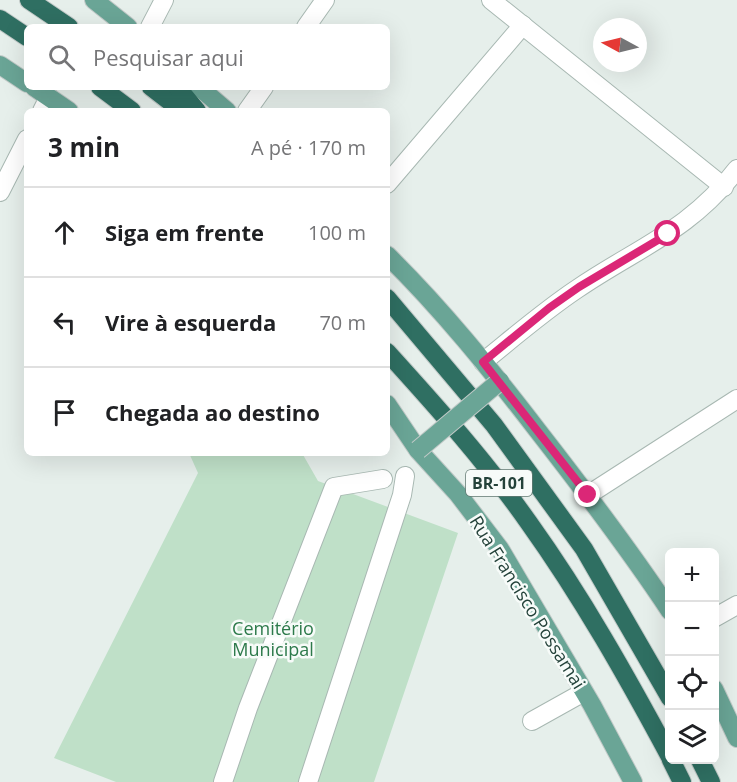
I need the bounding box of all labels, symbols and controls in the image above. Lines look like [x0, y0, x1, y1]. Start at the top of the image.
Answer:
north arrow [593, 18, 647, 72]
search box [24, 24, 390, 90]
icon: search [45, 41, 78, 74]
text: Pesquisar aqui [93, 42, 244, 72]
text: 3 min [48, 129, 120, 165]
text: A pé · 170 m [251, 134, 366, 161]
icon: ahead [48, 216, 81, 249]
text: Siga em frente [105, 217, 264, 247]
text: 100 m [308, 219, 366, 246]
route start [654, 220, 680, 246]
icon: left [48, 306, 81, 339]
text: Vire à esquerda [105, 307, 276, 337]
text: 70 m [319, 309, 366, 336]
icon: arrive [48, 396, 81, 429]
text: Chegada ao destino [105, 397, 320, 427]
road number: BR-101 [466, 470, 532, 496]
route end [574, 481, 600, 507]
street label: Rua Francisco Possamai [465, 511, 591, 693]
map controls [665, 548, 719, 764]
button: + [665, 548, 719, 602]
button: − [665, 602, 719, 656]
park label: Cemitério Municipal [232, 616, 314, 661]
button: locate [665, 656, 719, 710]
button: layers [665, 710, 719, 764]

